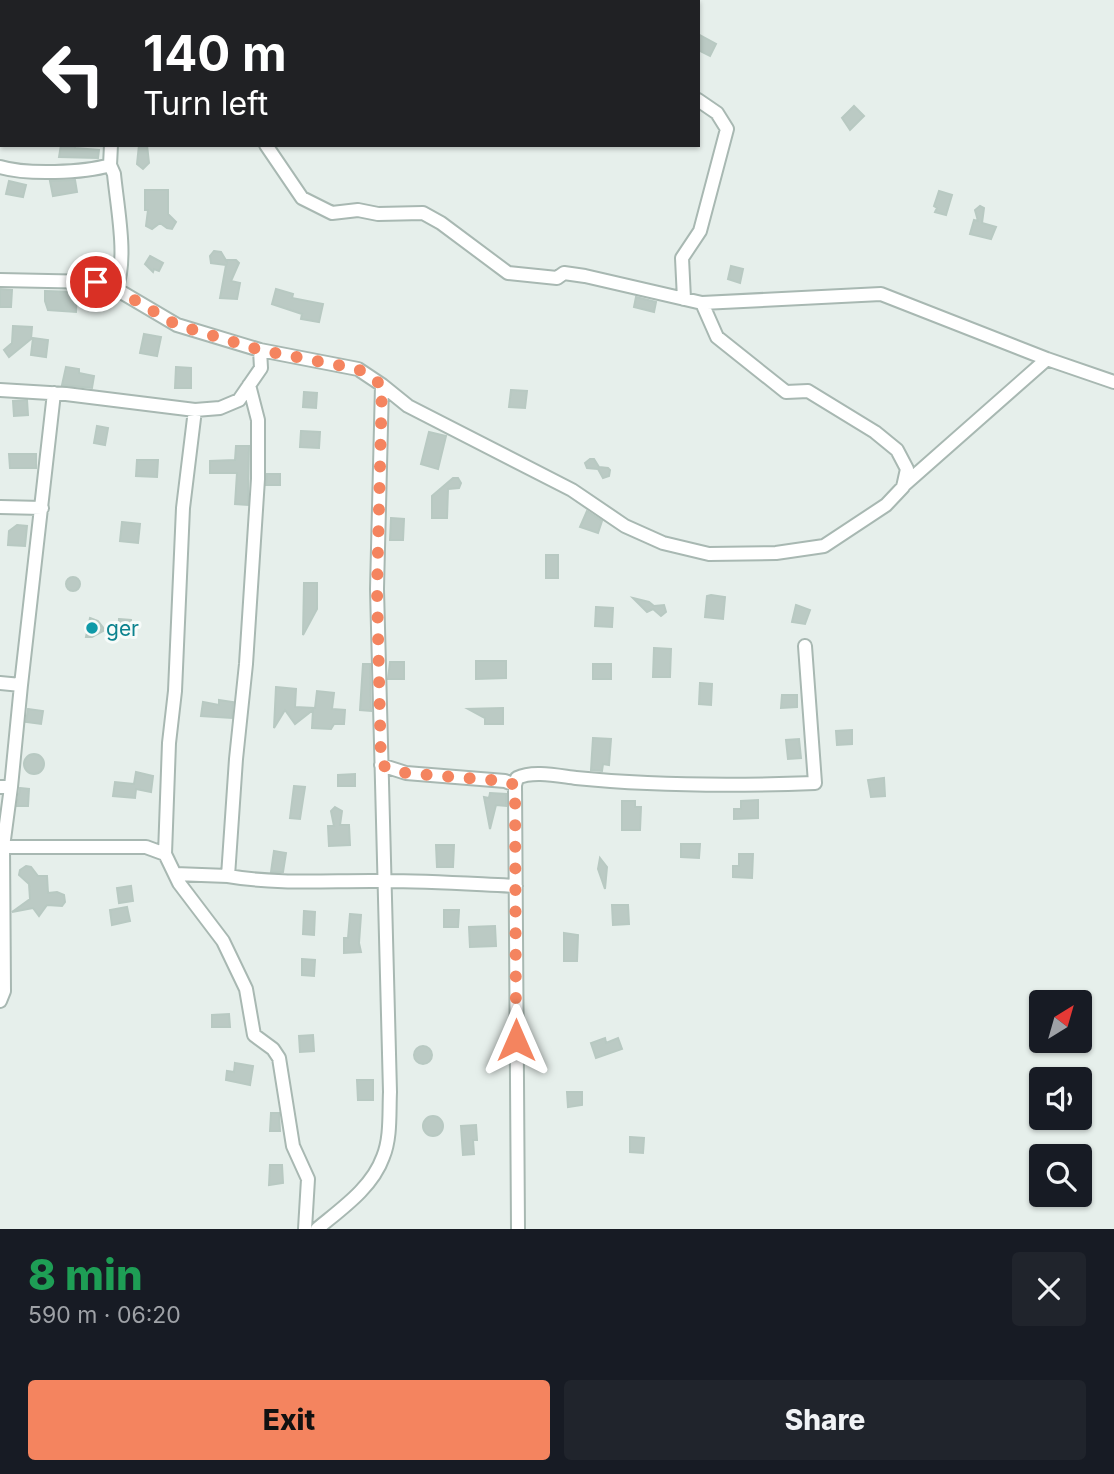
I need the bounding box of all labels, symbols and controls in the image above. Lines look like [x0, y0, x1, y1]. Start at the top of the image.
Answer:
text: 140 m [143, 24, 287, 83]
icon: left [28, 28, 119, 119]
text: Turn left [143, 84, 268, 123]
pin [66, 252, 126, 312]
icon: arrive [77, 263, 115, 301]
place label: ger [106, 616, 139, 641]
marker: ger [84, 620, 100, 636]
north arrow [1029, 990, 1092, 1054]
map controls [1029, 990, 1092, 1207]
position arrow [479, 1003, 553, 1077]
button: sound [1029, 1067, 1092, 1130]
button: search [1029, 1144, 1092, 1207]
text: 8 min [28, 1249, 143, 1300]
button: close [1012, 1252, 1086, 1326]
text: 590 m · 06:20 [28, 1301, 181, 1329]
button: Exit [28, 1380, 550, 1460]
button: Share [564, 1380, 1086, 1460]

